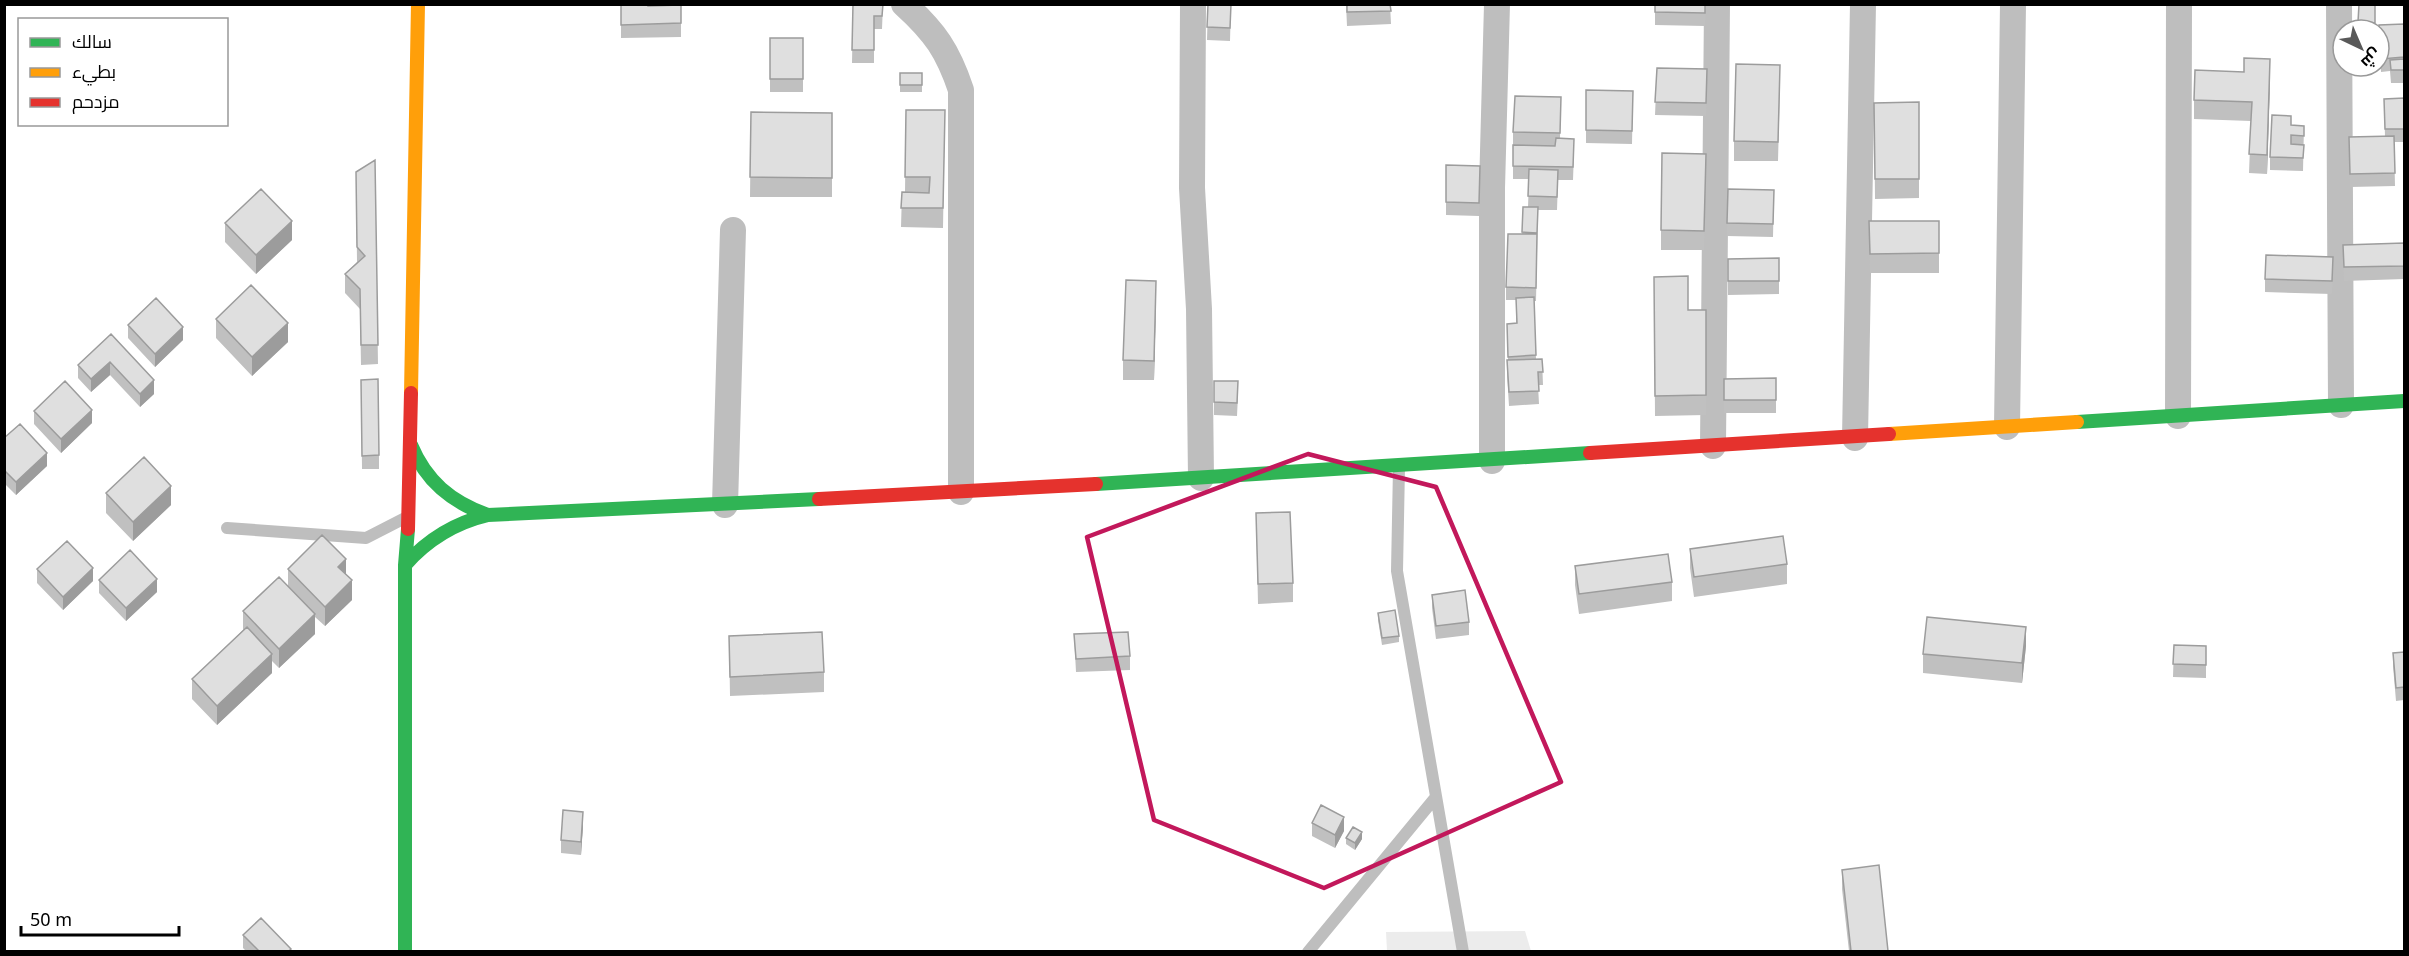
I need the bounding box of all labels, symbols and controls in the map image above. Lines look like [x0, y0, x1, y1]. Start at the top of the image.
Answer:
legend [18, 18, 228, 126]
north arrow [2331, 18, 2391, 78]
text: سالك [72, 29, 112, 53]
text: ش [2356, 44, 2386, 74]
text: بطيء [72, 59, 116, 86]
text: مزدحم [72, 89, 120, 114]
scale bar [21, 899, 178, 937]
text: 50 m [30, 907, 72, 931]

